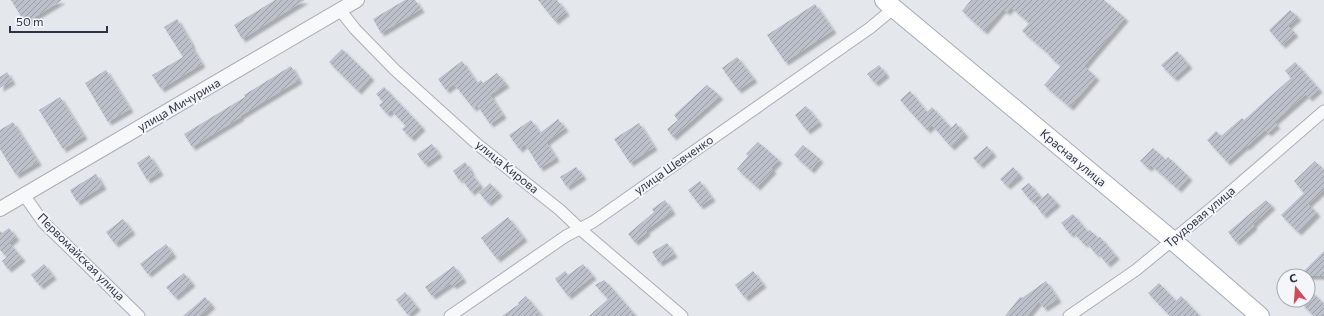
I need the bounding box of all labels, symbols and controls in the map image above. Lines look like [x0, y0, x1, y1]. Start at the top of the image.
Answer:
scale bar [10, 8, 107, 34]
text: 50 m [16, 14, 44, 28]
street label: улица Мичурина [135, 75, 222, 133]
street label: Красная улица [1038, 126, 1109, 189]
street label: улица Шевченко [631, 132, 716, 197]
street label: улица Кирова [473, 137, 542, 196]
street label: Трудовая улица [1161, 183, 1237, 250]
street label: Первомайская улица [35, 210, 128, 303]
north arrow [1276, 268, 1316, 308]
text: С [1287, 271, 1299, 285]

